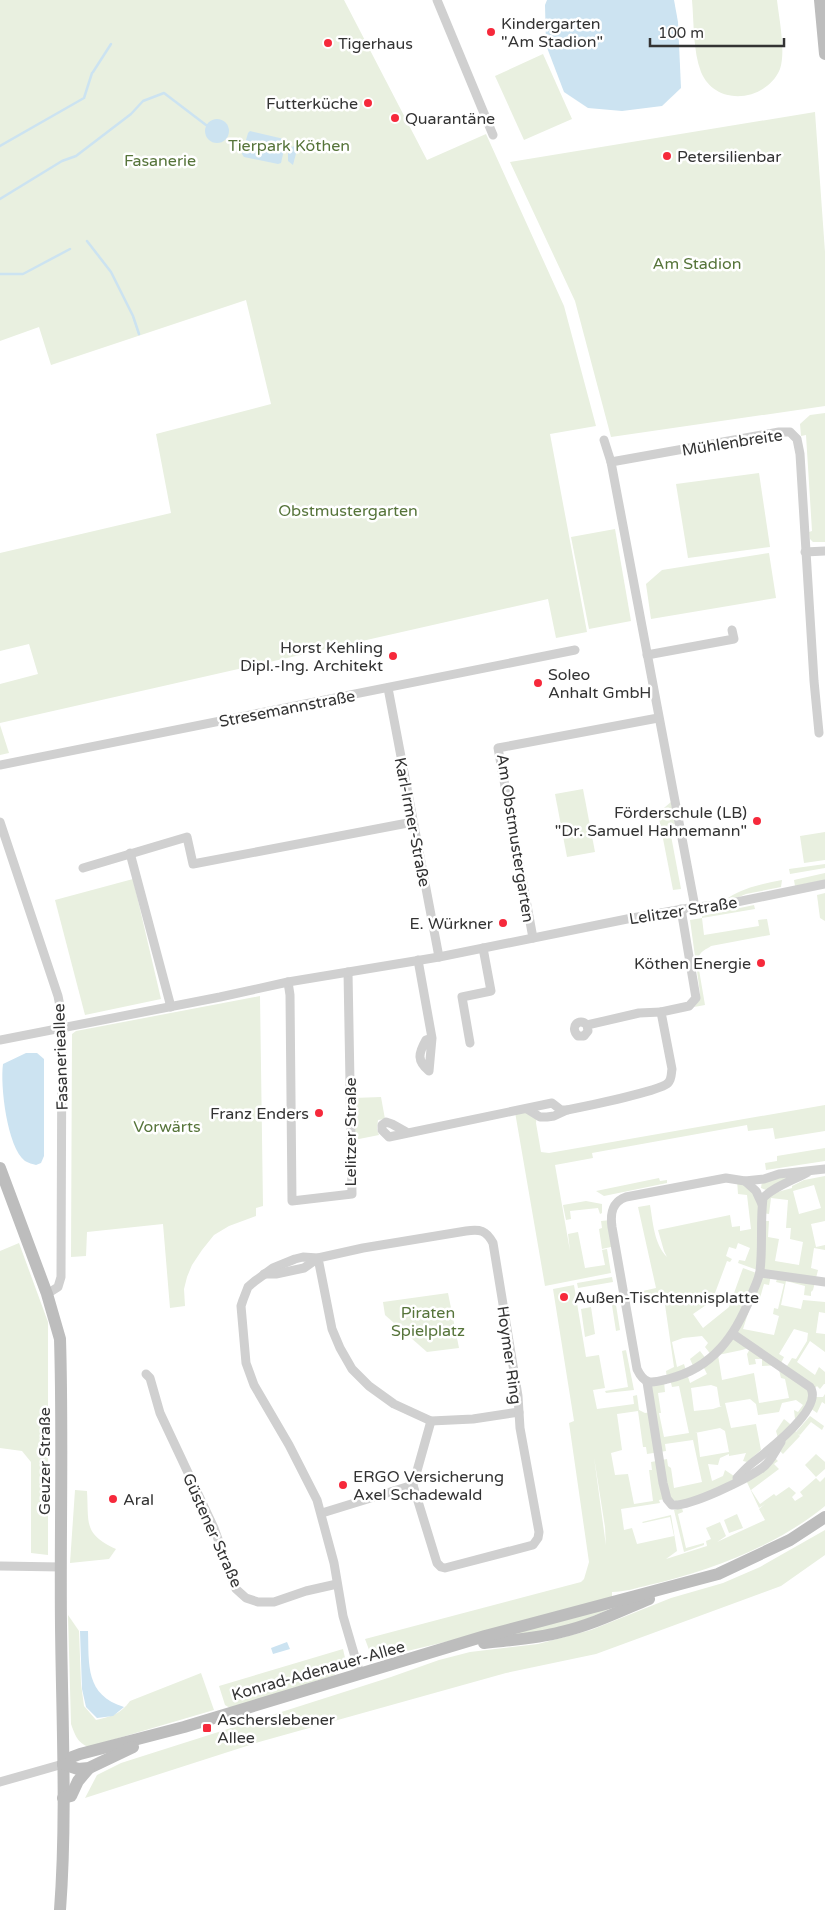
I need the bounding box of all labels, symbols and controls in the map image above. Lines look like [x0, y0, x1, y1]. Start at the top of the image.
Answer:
place label: Kindergarten "Am Stadion" [501, 14, 603, 52]
scale bar [650, 15, 784, 47]
text: 100 m [658, 24, 704, 42]
marker: Kindergarten "Am Stadion" [485, 26, 497, 38]
place label: Tigerhaus [338, 34, 413, 54]
marker: Tigerhaus [322, 37, 334, 49]
place label: Futterküche [266, 94, 358, 114]
marker: Futterküche [362, 97, 374, 109]
place label: Quarantäne [405, 109, 495, 129]
marker: Quarantäne [389, 112, 401, 124]
park label: Tierpark Köthen [228, 136, 350, 156]
place label: Petersilienbar [677, 147, 782, 167]
marker: Petersilienbar [661, 150, 673, 162]
park label: Fasanerie [124, 151, 196, 171]
park label: Am Stadion [653, 254, 741, 274]
street label: Mühlenbreite [680, 425, 784, 461]
park label: Obstmustergarten [278, 501, 418, 521]
place label: Horst Kehling Dipl.-Ing. Architekt [240, 638, 383, 676]
marker: Horst Kehling Dipl.-Ing. Architekt [387, 650, 399, 662]
place label: Soleo Anhalt GmbH [548, 665, 651, 703]
marker: Soleo Anhalt GmbH [532, 677, 544, 689]
street label: Stresemannstraße [217, 686, 357, 732]
street label: Am Obstmustergarten [492, 752, 538, 924]
street label: Karl-Irmer-Straße [390, 756, 434, 889]
place label: Förderschule (LB) "Dr. Samuel Hahnemann" [555, 803, 747, 841]
marker: Förderschule (LB) "Dr. Samuel Hahnemann" [751, 815, 763, 827]
street label: Lelitzer Straße [628, 893, 739, 929]
place label: E. Würkner [409, 914, 494, 934]
marker: E. Würkner [497, 917, 509, 929]
place label: Köthen Energie [634, 954, 751, 974]
marker: Köthen Energie [755, 957, 767, 969]
street label: Fasanerieallee [49, 1003, 73, 1111]
street label: Lelitzer Straße [341, 1077, 361, 1187]
place label: Franz Enders [210, 1104, 309, 1124]
marker: Franz Enders [313, 1107, 325, 1119]
park label: Vorwärts [133, 1117, 201, 1137]
place label: Außen-Tischtennisplatte [574, 1288, 759, 1308]
marker: Außen-Tischtennisplatte [558, 1291, 570, 1303]
park label: Piraten Spielplatz [391, 1303, 465, 1341]
street label: Hoymer Ring [492, 1305, 526, 1406]
street label: Geuzer Straße [35, 1407, 55, 1515]
place label: ERGO Versicherung Axel Schadewald [353, 1467, 504, 1505]
street label: Güstener Straße [178, 1470, 246, 1591]
marker: ERGO Versicherung Axel Schadewald [337, 1479, 349, 1491]
place label: Aral [123, 1490, 154, 1510]
marker: Aral [107, 1493, 119, 1505]
street label: Konrad-Adenauer-Allee [229, 1637, 407, 1705]
place label: Ascherslebener Allee [217, 1710, 336, 1748]
marker: Ascherslebener Allee [201, 1722, 213, 1734]

